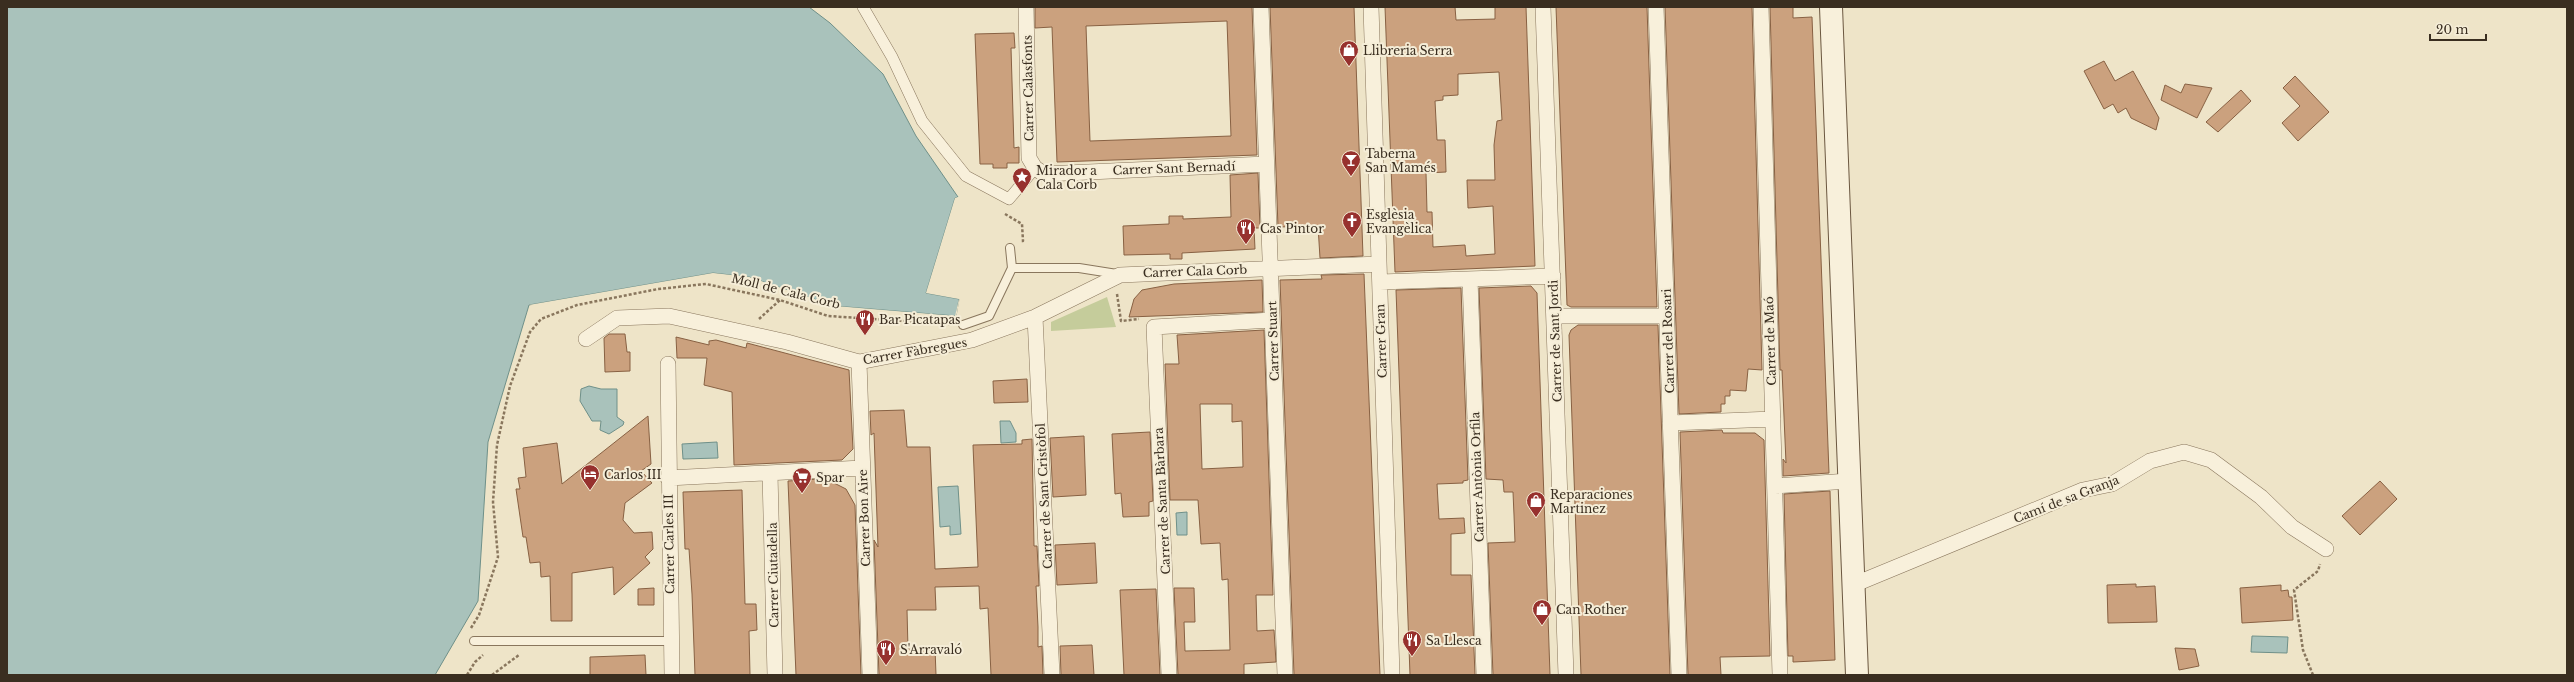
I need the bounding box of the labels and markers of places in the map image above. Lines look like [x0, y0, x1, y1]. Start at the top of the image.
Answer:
shop icon: Llibreria Serra [1338, 39, 1360, 67]
place label: Llibreria Serra [1363, 43, 1453, 58]
place label: Taberna San Mamés [1365, 146, 1436, 175]
bar icon: Taberna San Mamés [1340, 149, 1362, 177]
place label: Mirador a Cala Corb [1036, 163, 1097, 192]
place icon: Mirador a Cala Corb [1011, 166, 1033, 194]
place label: Esglèsia Evangèlica [1366, 207, 1432, 236]
church icon: Esglèsia Evangèlica [1341, 210, 1363, 238]
restaurant icon: Cas Pintor [1235, 217, 1257, 245]
place label: Cas Pintor [1260, 221, 1324, 236]
restaurant icon: Bar Picatapas [854, 308, 876, 336]
place label: Bar Picatapas [879, 312, 961, 327]
hotel icon: Carlos III [579, 463, 601, 491]
supermarket icon: Spar [791, 466, 813, 494]
place label: Carlos III [604, 467, 662, 482]
place label: Spar [816, 470, 844, 485]
place label: Reparaciones Martinez [1550, 487, 1632, 516]
shop icon: Reparaciones Martinez [1525, 490, 1547, 518]
shop icon: Can Rother [1531, 598, 1553, 626]
place label: Can Rother [1556, 602, 1627, 617]
restaurant icon: Sa Llesca [1401, 629, 1423, 657]
place label: Sa Llesca [1426, 633, 1482, 648]
restaurant icon: S'Arravaló [875, 638, 897, 666]
place label: S'Arravaló [900, 642, 962, 657]

